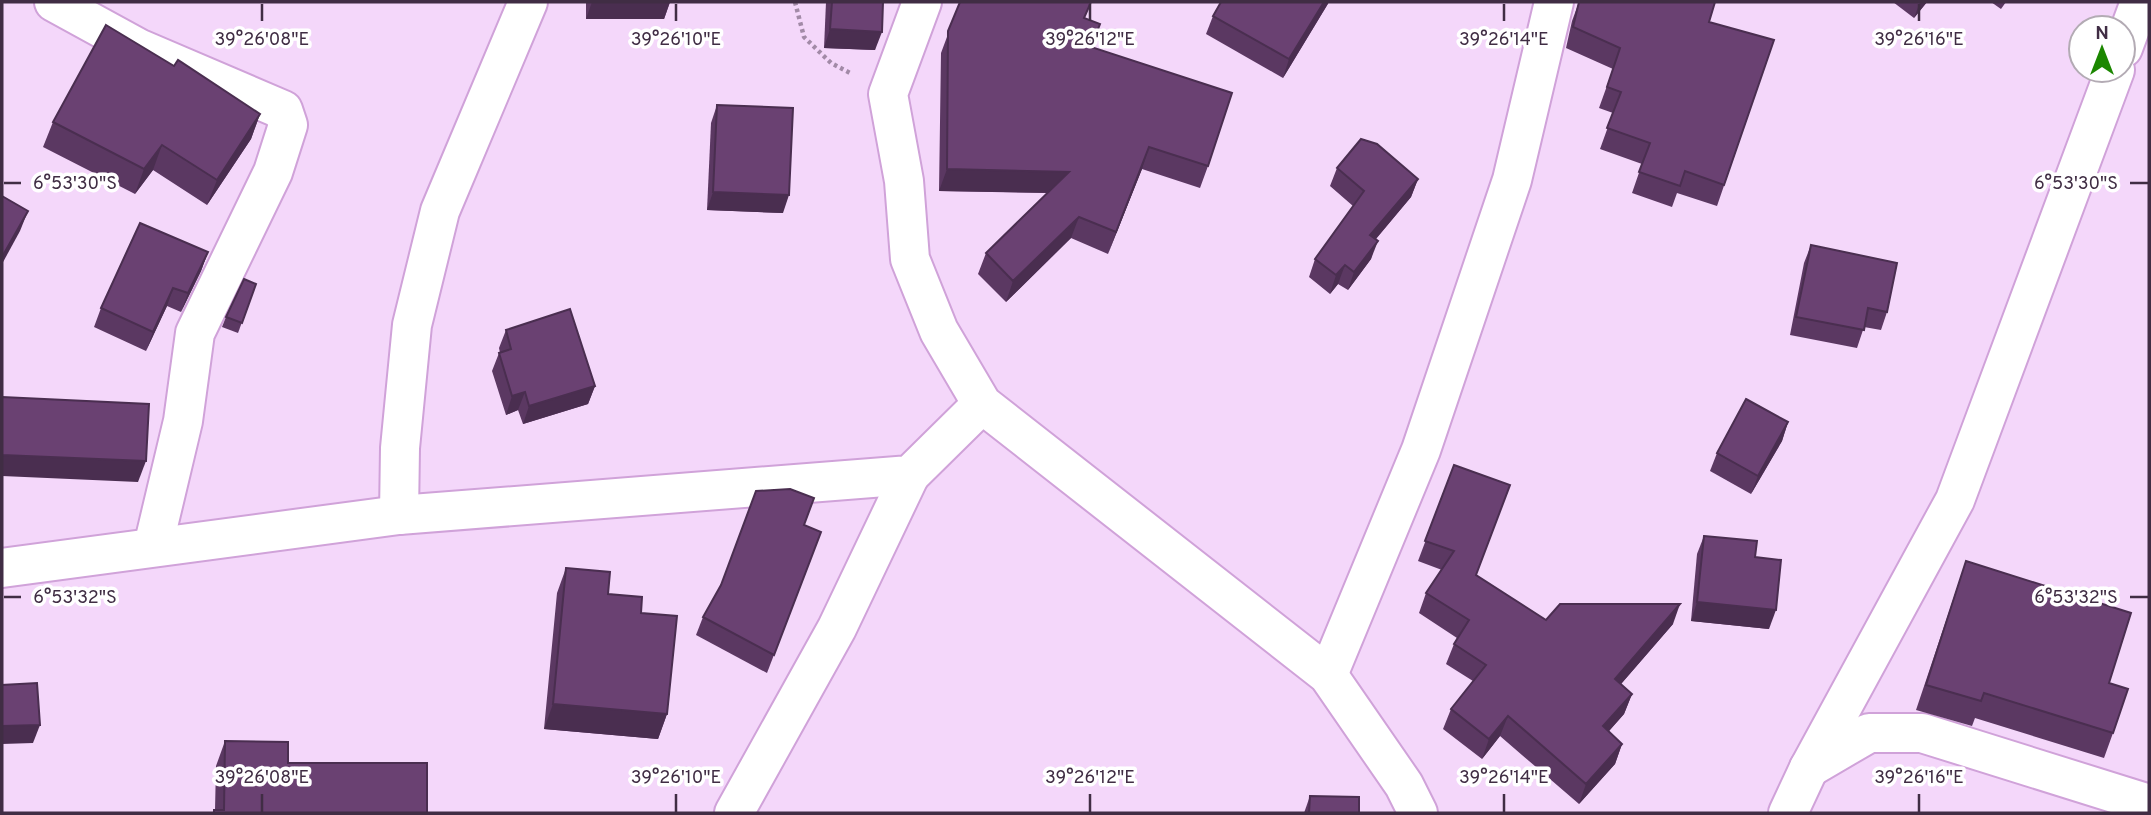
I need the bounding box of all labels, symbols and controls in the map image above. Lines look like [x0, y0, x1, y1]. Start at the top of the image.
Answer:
north arrow [2067, 14, 2137, 84]
text: N [2095, 22, 2109, 46]
text: 39°26'08"E [215, 29, 309, 52]
text: 39°26'10"E [631, 29, 721, 52]
text: 39°26'12"E [1045, 29, 1135, 52]
text: 39°26'14"E [1459, 29, 1549, 52]
text: 39°26'16"E [1874, 29, 1964, 52]
text: 6°53'30"S [33, 173, 117, 196]
text: 6°53'30"S [2034, 173, 2118, 196]
text: 6°53'32"S [33, 587, 117, 610]
text: 6°53'32"S [2034, 587, 2118, 610]
text: 39°26'08"E [215, 767, 309, 790]
text: 39°26'10"E [631, 767, 721, 790]
text: 39°26'12"E [1045, 767, 1135, 790]
text: 39°26'14"E [1459, 767, 1549, 790]
text: 39°26'16"E [1874, 767, 1964, 790]

